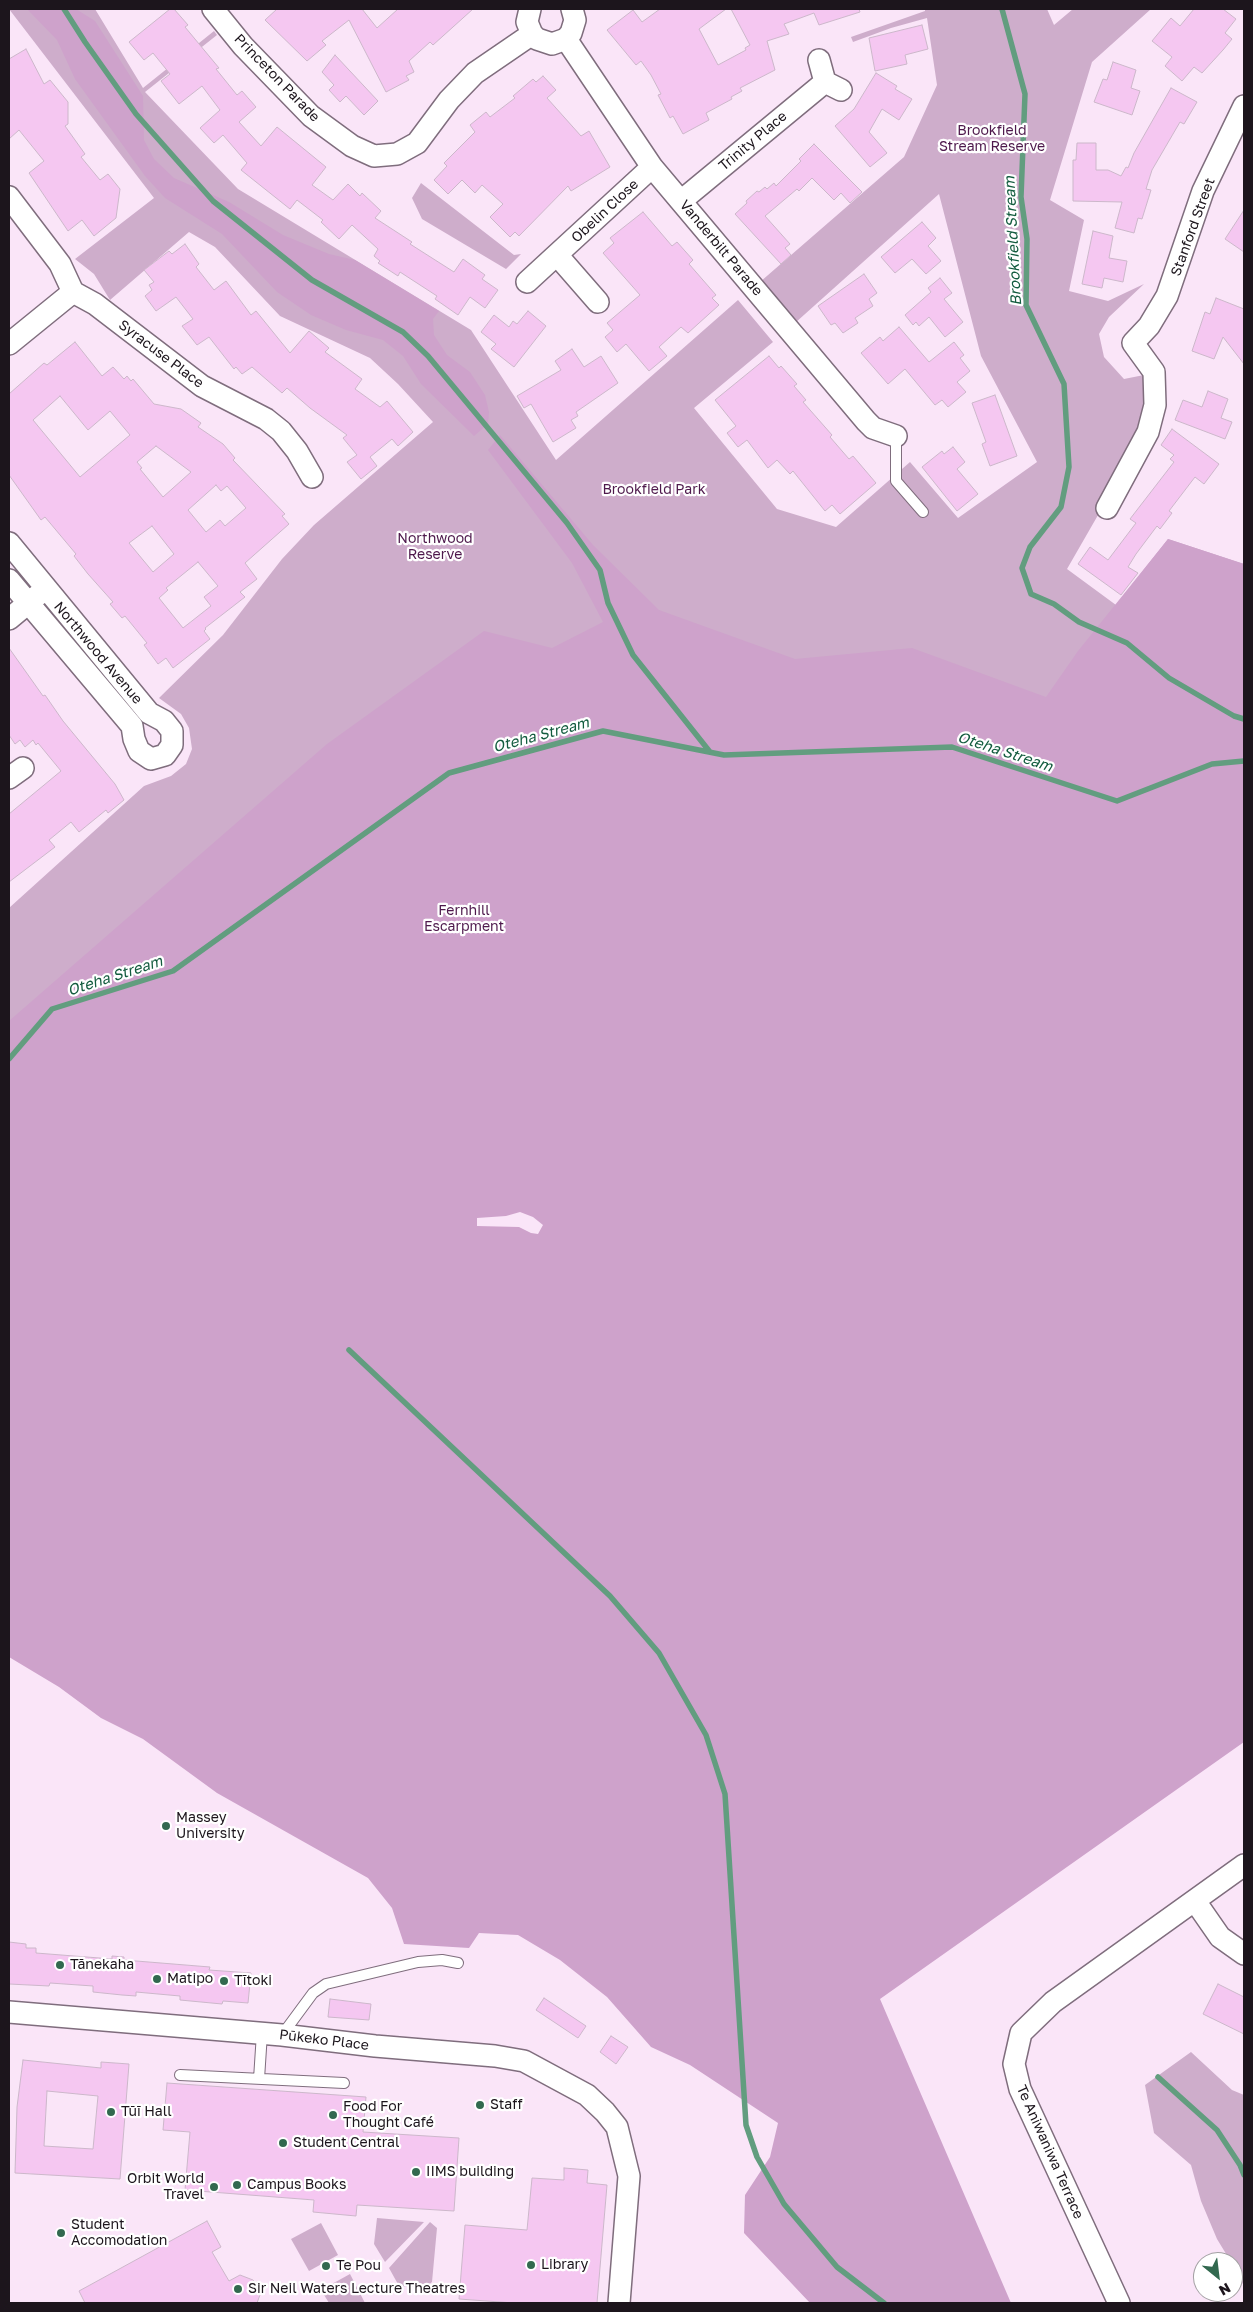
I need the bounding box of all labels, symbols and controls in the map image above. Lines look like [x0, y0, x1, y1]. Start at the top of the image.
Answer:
street label: Princeton Parade [231, 31, 323, 125]
street label: Trinity Place [716, 108, 790, 174]
park label: Brookfield Stream Reserve [939, 123, 1045, 156]
street label: Obelin Close [568, 176, 642, 246]
water label: Brookfield Stream [1001, 176, 1025, 306]
street label: Stanford Street [1167, 176, 1219, 278]
street label: Vanderbilt Parade [676, 197, 766, 299]
street label: Syracuse Place [115, 316, 207, 392]
park label: Brookfield Park [602, 482, 706, 498]
park label: Northwood Reserve [397, 531, 473, 564]
street label: Northwood Avenue [50, 598, 146, 708]
water label: Oteha Stream [491, 714, 591, 756]
water label: Oteha Stream [955, 728, 1055, 776]
park label: Fernhill Escarpment [424, 903, 504, 936]
water label: Oteha Stream [65, 952, 165, 1000]
place label: Massey University [176, 1810, 245, 1842]
marker: Massey University [160, 1820, 172, 1832]
place label: Tānekaha [70, 1957, 134, 1973]
marker: Tānekaha [54, 1959, 66, 1971]
place label: Matipo [167, 1971, 213, 1987]
marker: Matipo [151, 1973, 163, 1985]
place label: Tītoki [234, 1973, 272, 1989]
marker: Tītoki [218, 1975, 230, 1987]
street label: Pūkeko Place [278, 2026, 370, 2054]
street label: Te Aniwaniwa Terrace [1013, 2083, 1087, 2221]
place label: Staff [490, 2097, 523, 2113]
place label: Food For Thought Café [343, 2099, 434, 2132]
marker: Staff [474, 2099, 486, 2111]
place label: Tūī Hall [121, 2104, 172, 2120]
marker: Tūī Hall [105, 2106, 117, 2118]
marker: Food For Thought Café [327, 2109, 339, 2121]
place label: Student Central [293, 2135, 399, 2151]
marker: Student Central [277, 2137, 289, 2149]
place label: IIMS building [426, 2164, 514, 2180]
marker: IIMS building [410, 2166, 422, 2178]
place label: Orbit World Travel [127, 2171, 204, 2204]
place label: Campus Books [247, 2177, 346, 2193]
marker: Campus Books [231, 2179, 243, 2191]
marker: Orbit World Travel [208, 2181, 220, 2193]
place label: Student Accomodation [71, 2217, 167, 2250]
marker: Student Accomodation [55, 2227, 67, 2239]
north arrow [1193, 2252, 1243, 2302]
place label: Library [541, 2257, 588, 2273]
place label: Te Pou [336, 2258, 381, 2274]
marker: Library [525, 2259, 537, 2271]
marker: Te Pou [320, 2260, 332, 2272]
text: N [1216, 2280, 1234, 2300]
place label: Sir Neil Waters Lecture Theatres [248, 2281, 465, 2297]
marker: Sir Neil Waters Lecture Theatres [232, 2283, 244, 2295]

